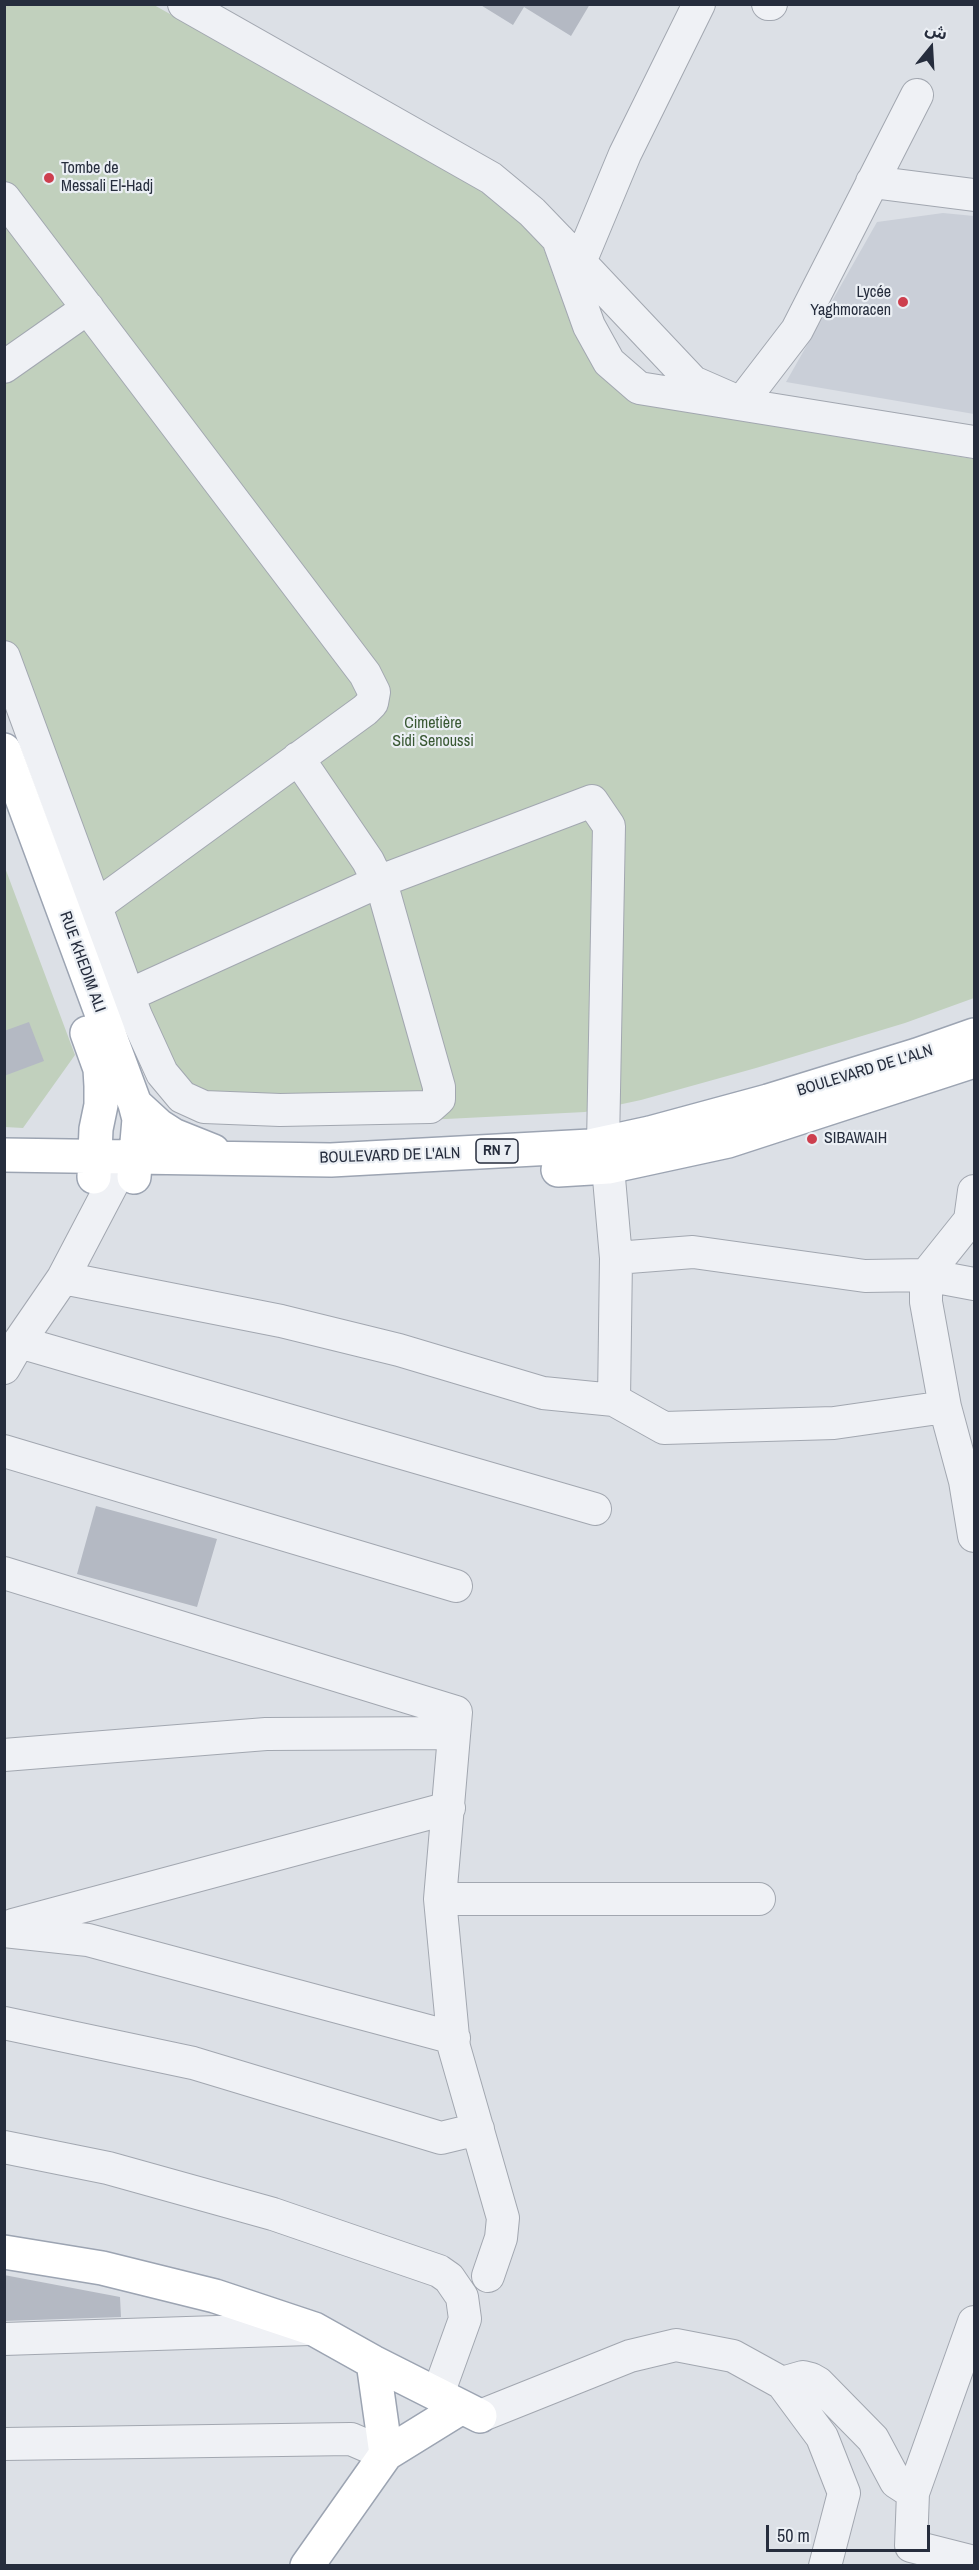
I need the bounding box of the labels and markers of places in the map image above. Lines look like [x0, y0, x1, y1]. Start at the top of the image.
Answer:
place label: Tombe de Messali El-Hadj [61, 159, 153, 197]
marker: Tombe de Messali El-Hadj [42, 171, 56, 185]
place label: Lycée Yaghmoracen [810, 283, 891, 321]
marker: Lycée Yaghmoracen [896, 295, 910, 309]
place label: SIBAWAIH [824, 1129, 887, 1149]
marker: SIBAWAIH [805, 1132, 819, 1146]

